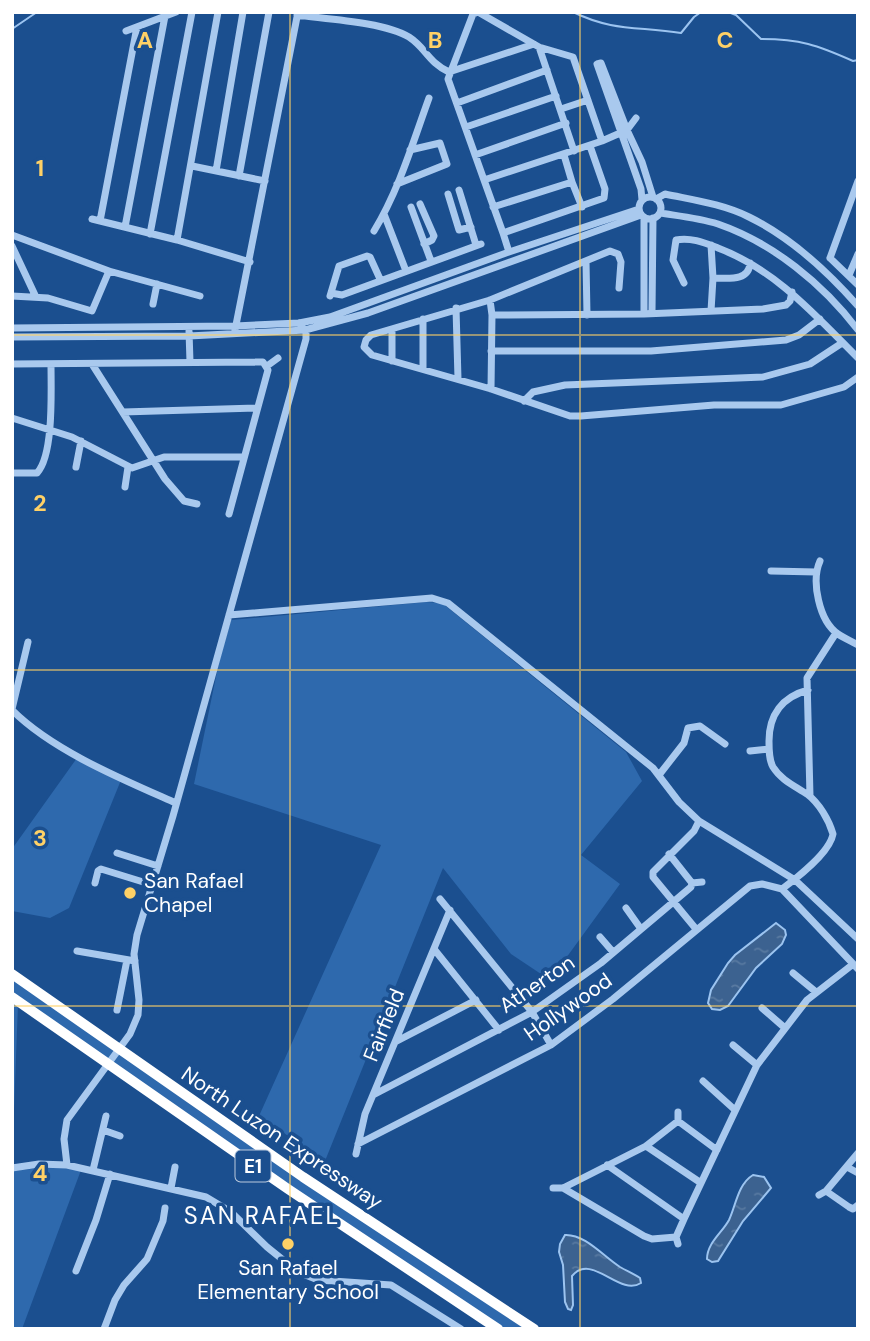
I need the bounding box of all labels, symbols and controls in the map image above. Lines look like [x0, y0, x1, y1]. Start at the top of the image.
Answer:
text: A [137, 25, 153, 55]
text: B [428, 25, 442, 55]
text: C [717, 25, 733, 55]
text: 1 [36, 153, 44, 183]
text: 2 [33, 488, 47, 518]
text: 3 [33, 823, 47, 853]
place label: San Rafael Chapel [144, 867, 244, 919]
marker: San Rafael Chapel [122, 885, 138, 901]
street label: Atherton [494, 948, 580, 1020]
street label: Hollywood [518, 966, 618, 1048]
street label: Fairfield [357, 984, 411, 1066]
street label: North Luzon Expressway [176, 1060, 388, 1216]
road number: E1 [236, 1150, 270, 1182]
text: 4 [33, 1158, 48, 1188]
district label: SAN RAFAEL [184, 1200, 340, 1231]
marker: San Rafael Elementary School [280, 1236, 296, 1252]
place label: San Rafael Elementary School [197, 1254, 379, 1306]

